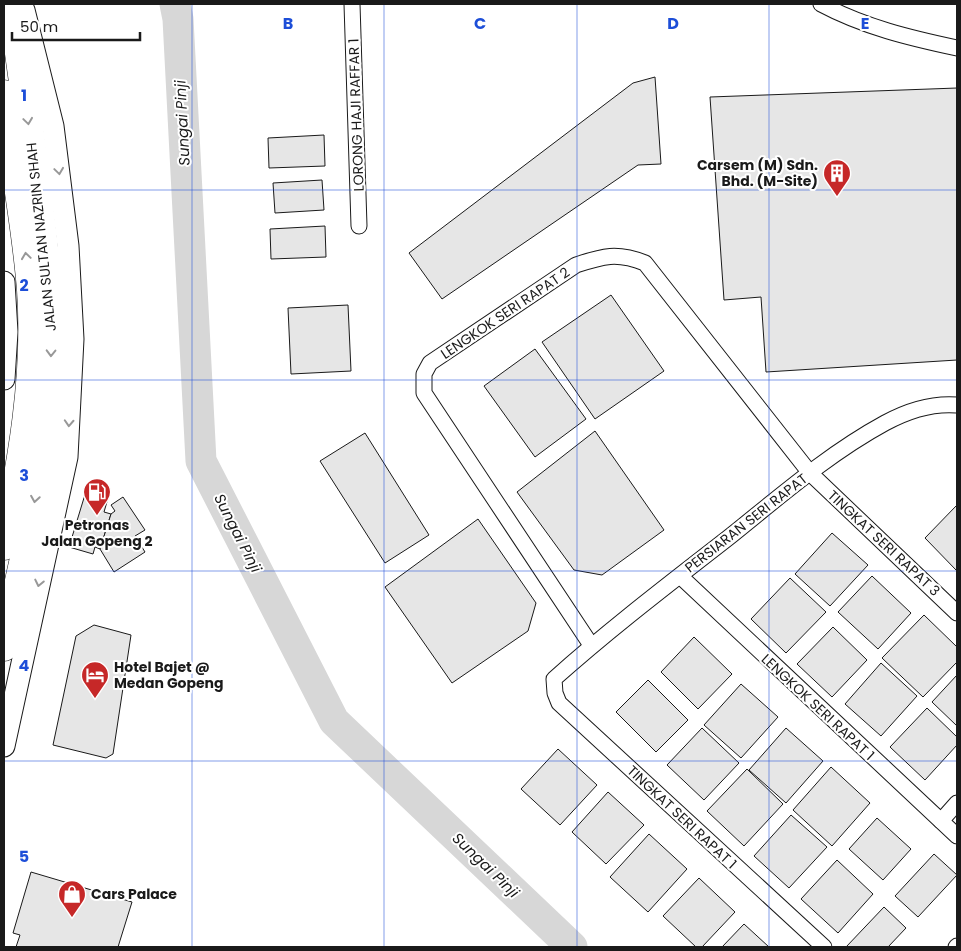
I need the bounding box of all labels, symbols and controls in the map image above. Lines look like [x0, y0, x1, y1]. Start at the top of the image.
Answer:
scale bar [12, 10, 140, 42]
text: B [283, 12, 293, 35]
text: C [474, 12, 486, 35]
text: D [667, 12, 679, 35]
text: E [861, 12, 869, 35]
text: 50 m [20, 16, 58, 37]
street label: LORONG HAJI RAFFAR 1 [343, 38, 369, 192]
water label: Sungai Pinji [169, 79, 195, 166]
text: 1 [21, 84, 27, 107]
one-way arrow [22, 118, 33, 126]
street label: JALAN SULTAN NAZRIN SHAH [21, 142, 61, 332]
place label: Carsem (M) Sdn. Bhd. (M-Site) [697, 155, 818, 191]
building icon: Carsem (M) Sdn. Bhd. (M-Site) [822, 158, 852, 197]
one-way arrow [53, 167, 64, 175]
one-way arrow [22, 252, 32, 261]
street label: LENGKOK SERI RAPAT 2 [437, 262, 573, 364]
text: 2 [19, 274, 29, 297]
one-way arrow [46, 349, 56, 357]
one-way arrow [63, 419, 74, 427]
text: 3 [19, 464, 29, 487]
street label: PERSIARAN SERI RAPAT [681, 469, 812, 577]
fuel station icon: Petronas Jalan Gopeng 2 [82, 477, 112, 516]
street label: TINGKAT SERI RAPAT 3 [823, 486, 945, 600]
water label: Sungai Pinji [209, 490, 267, 576]
one-way arrow [30, 496, 41, 504]
place label: Petronas Jalan Gopeng 2 [41, 515, 153, 551]
one-way arrow [35, 578, 45, 587]
street label: LENGKOK SERI RAPAT 1 [757, 649, 879, 765]
text: 4 [19, 654, 30, 677]
place label: Hotel Bajet @ Medan Gopeng [114, 657, 224, 693]
hotel icon: Hotel Bajet @ Medan Gopeng [80, 660, 110, 699]
street label: TINGKAT SERI RAPAT 1 [623, 761, 741, 873]
water label: Sungai Pinji [448, 828, 524, 903]
text: 5 [19, 845, 29, 868]
shop icon: Cars Palace [57, 879, 87, 918]
place label: Cars Palace [91, 884, 177, 904]

